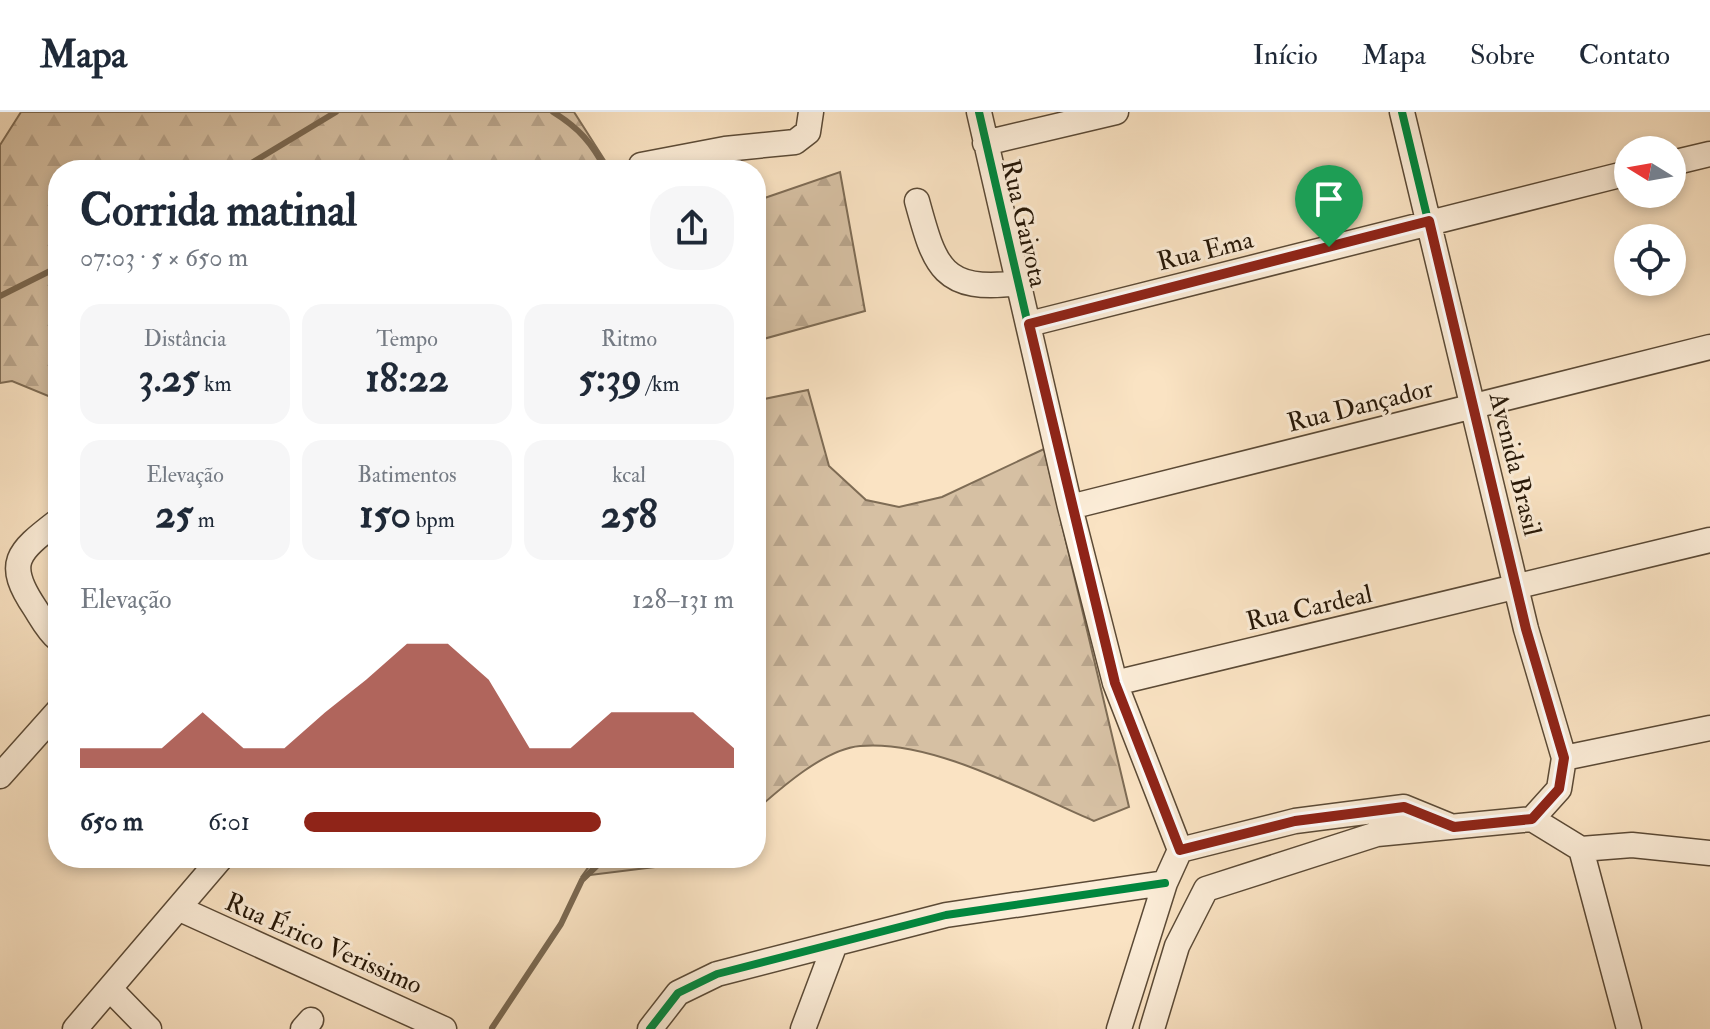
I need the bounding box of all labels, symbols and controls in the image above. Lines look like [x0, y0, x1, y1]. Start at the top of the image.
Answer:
text: Mapa [40, 31, 127, 79]
text: Início [1253, 38, 1318, 73]
text: Mapa [1362, 38, 1426, 73]
text: Sobre [1470, 38, 1535, 73]
text: Contato [1579, 38, 1670, 73]
north arrow [1614, 136, 1686, 208]
map controls [1614, 136, 1686, 296]
street label: Rua Gaivota [994, 156, 1054, 290]
pin [1295, 165, 1363, 247]
icon: arrive [1307, 177, 1351, 221]
text: Corrida matinal [80, 184, 357, 239]
button: share [650, 186, 734, 270]
street label: Rua Ema [1154, 224, 1257, 278]
button: locate [1614, 224, 1686, 296]
text: 07:03 · 5 × 650 m [80, 242, 248, 274]
text: Distância [144, 325, 226, 353]
text: Tempo [376, 325, 438, 353]
text: Ritmo [601, 325, 657, 353]
text: 3.25 [138, 353, 199, 404]
text: 18:22 [365, 353, 449, 404]
text: 5:39 [578, 353, 642, 404]
text: km [199, 370, 232, 398]
text: /km [642, 370, 680, 398]
street label: Rua Dançador [1284, 372, 1437, 440]
street label: Avenida Brasil [1482, 388, 1548, 540]
text: Elevação [146, 461, 224, 489]
text: Batimentos [357, 461, 457, 489]
text: kcal [612, 461, 646, 489]
text: 25 [155, 489, 193, 540]
text: 150 [359, 489, 411, 540]
text: 258 [601, 489, 657, 540]
text: m [193, 506, 215, 534]
text: bpm [411, 506, 455, 534]
street label: Rua Cardeal [1243, 578, 1376, 638]
text: Elevação [80, 584, 172, 616]
text: 128–131 m [632, 584, 734, 616]
text: 650 m [80, 806, 143, 838]
text: 6:01 [208, 806, 250, 838]
street label: Rua Érico Verissimo [220, 884, 428, 1002]

